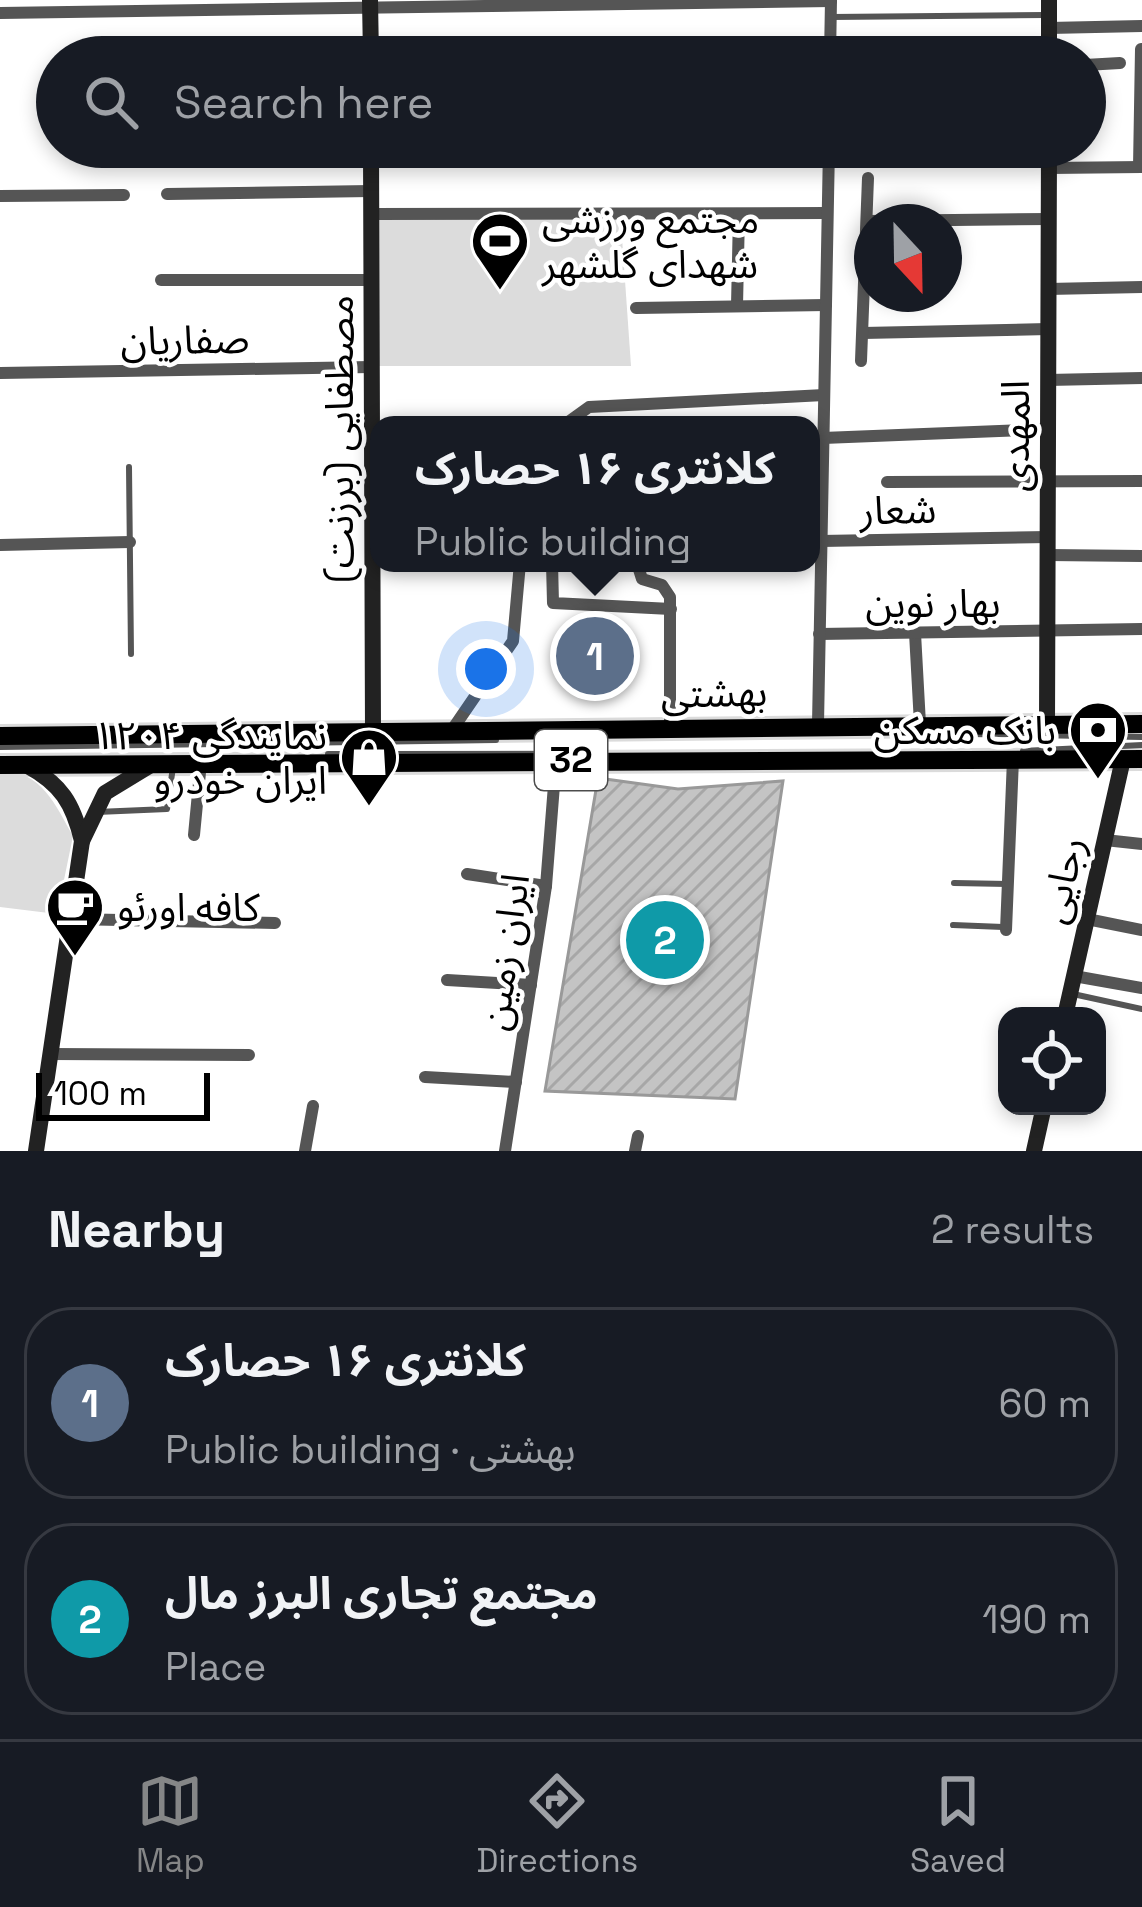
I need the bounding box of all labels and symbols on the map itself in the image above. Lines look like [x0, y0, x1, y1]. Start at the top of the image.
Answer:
place label: مجتمع ورزشی شهدای گلشهر [541, 195, 759, 289]
north arrow [854, 204, 962, 312]
sports icon: مجتمع ورزشی شهدای گلشهر [469, 210, 531, 292]
street label: مصطفایی (برزنت) [315, 295, 364, 583]
street label: صفاریان [120, 314, 250, 366]
street label: المهدی [991, 380, 1040, 492]
street label: شعار [858, 485, 937, 535]
street label: بهار نوین [866, 579, 1000, 628]
pin: 1 [556, 611, 634, 701]
your location [456, 639, 516, 699]
street label: بهشتی [660, 668, 768, 718]
bank icon: بانک مسکن [1067, 699, 1129, 781]
place label: بانک مسکن [874, 706, 1056, 755]
place label: ۱۲۰۴ نمایندگی ایران خودرو [93, 711, 327, 805]
shop icon: ۱۲۰۴ نمایندگی ایران خودرو [338, 726, 400, 808]
road number: 32 [535, 730, 607, 790]
street label: رجایی [1028, 832, 1096, 928]
street label: ایران زمین [470, 871, 540, 1033]
cafe icon: کافه اورئو [44, 876, 106, 958]
place label: کافه اورئو [117, 883, 261, 932]
pin: 2 [626, 895, 704, 985]
scale bar [36, 1067, 210, 1120]

